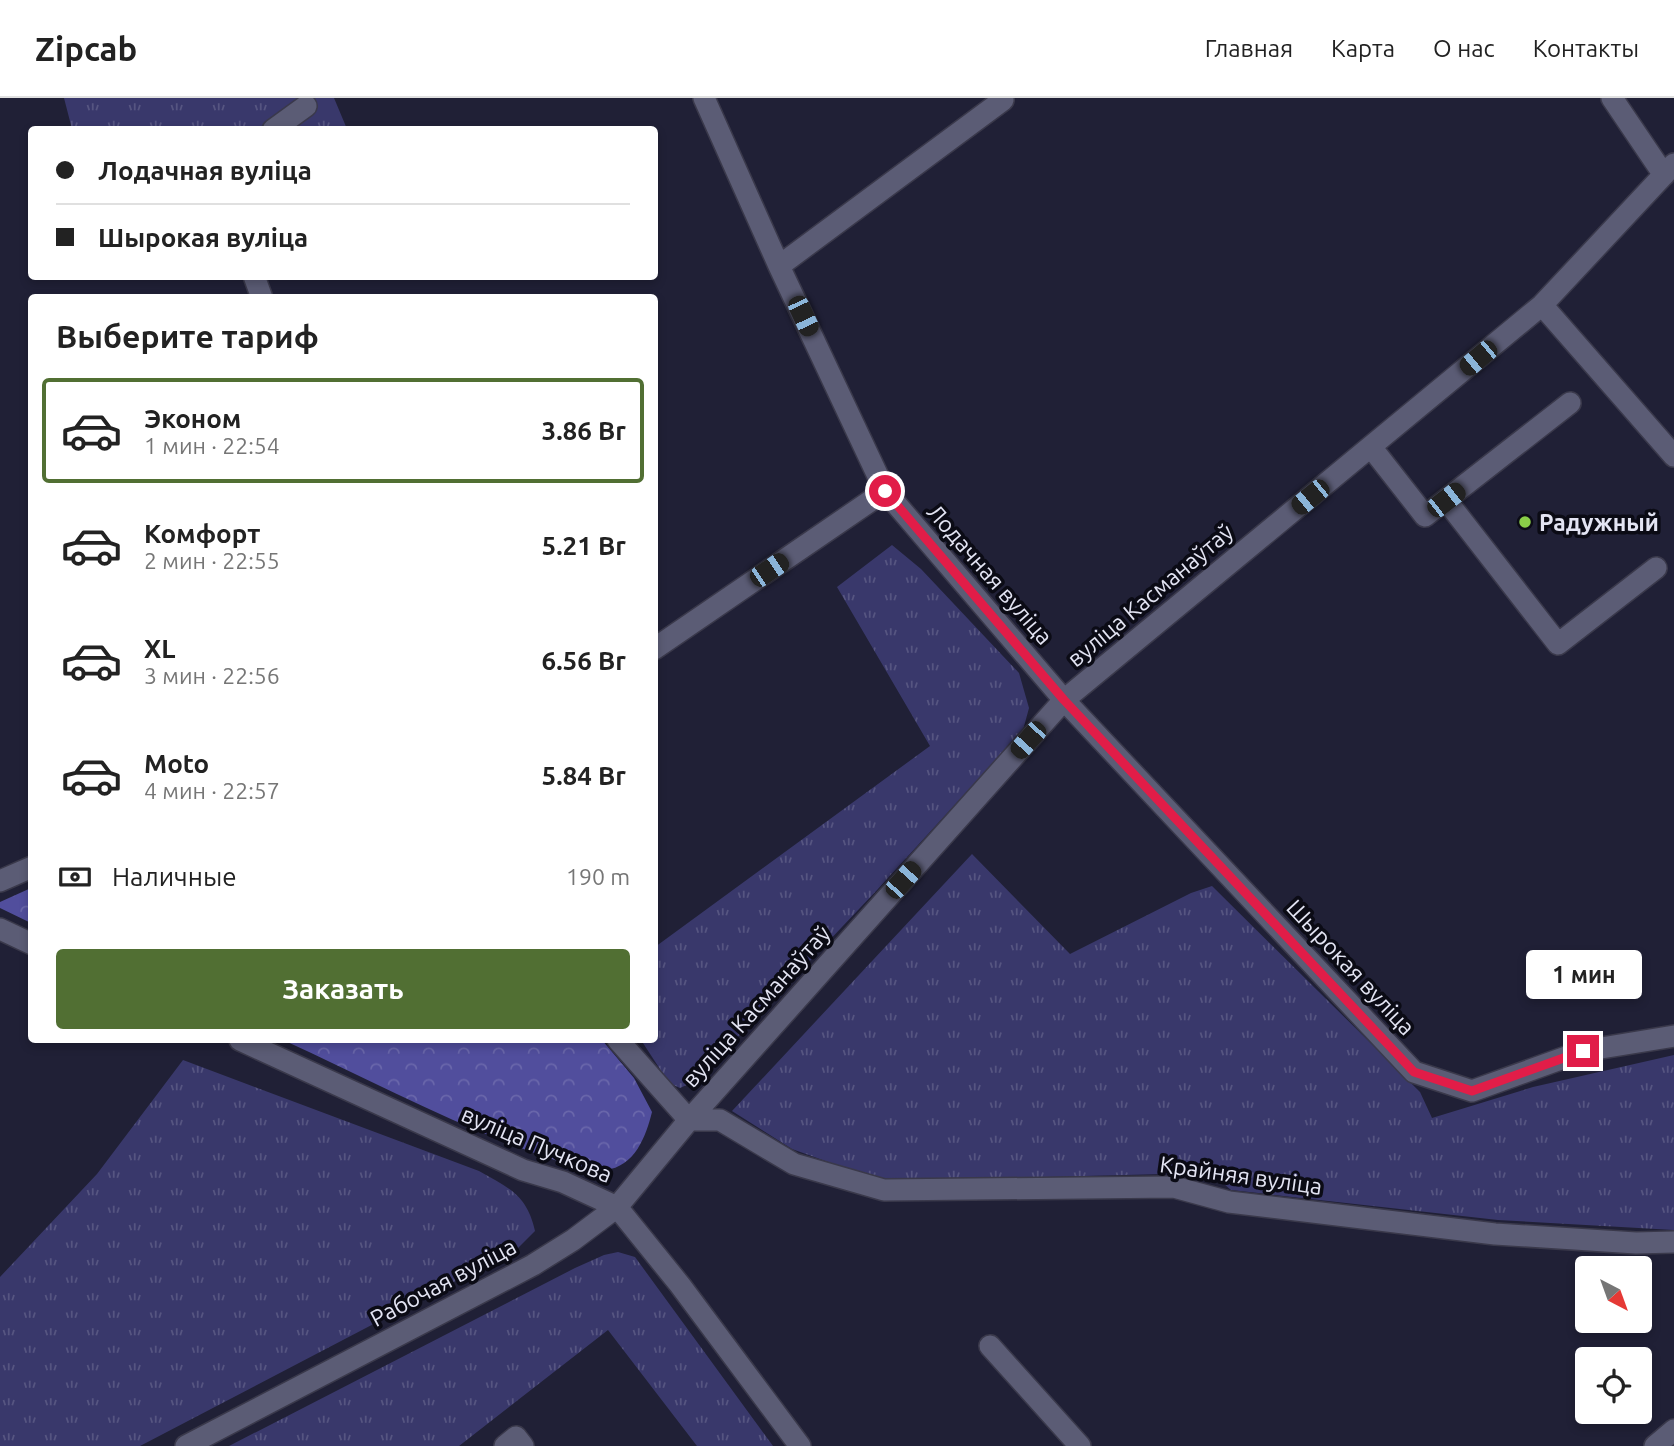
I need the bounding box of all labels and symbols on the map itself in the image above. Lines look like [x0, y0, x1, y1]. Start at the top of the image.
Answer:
car [785, 293, 822, 339]
car [1456, 336, 1501, 380]
route start [869, 475, 901, 507]
car [1288, 476, 1333, 518]
car [1423, 479, 1470, 521]
street label: Лодачная вуліца [922, 499, 1058, 649]
place label: Радужный [1539, 510, 1659, 535]
marker: Радужный [1517, 514, 1533, 530]
street label: вуліца Касманаўтаў [1062, 519, 1238, 671]
car [746, 550, 793, 590]
car [1007, 717, 1050, 763]
car [882, 857, 925, 903]
street label: Шырокая вуліца [1282, 894, 1420, 1040]
street label: вуліца Касманаўтаў [677, 920, 835, 1092]
callout: 1 мин [1525, 950, 1641, 998]
route end [1567, 1035, 1599, 1067]
street label: вуліца Пучкова [458, 1101, 616, 1187]
street label: Крайняя вуліца [1158, 1151, 1324, 1199]
street label: Рабочая вуліца [366, 1233, 520, 1331]
north arrow [1575, 1256, 1652, 1334]

